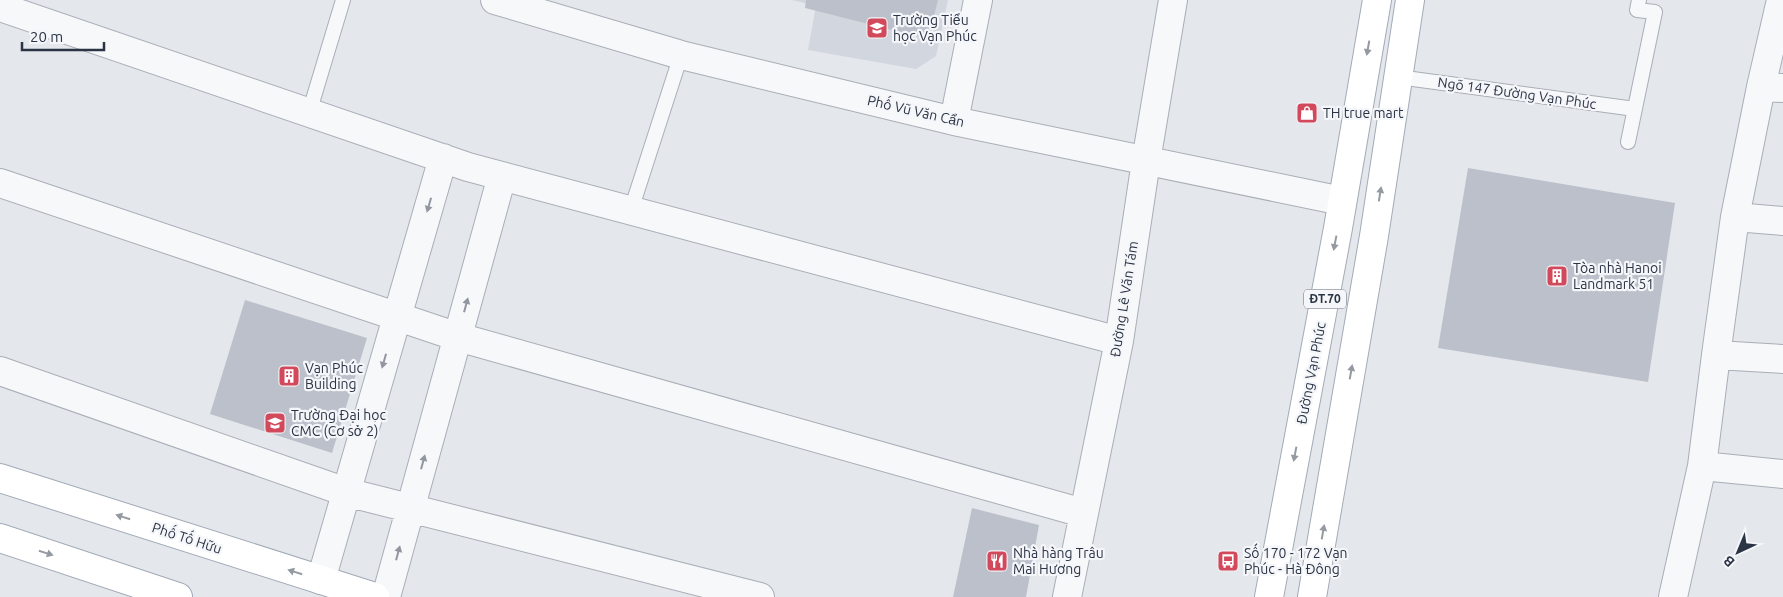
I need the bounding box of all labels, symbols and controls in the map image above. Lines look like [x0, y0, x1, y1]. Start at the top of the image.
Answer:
place label: Trường Tiểu học Vạn Phúc [893, 12, 977, 44]
school or university icon: Trường Tiểu học Vạn Phúc [865, 16, 889, 40]
scale bar [22, 20, 105, 52]
text: 20 m [30, 28, 63, 45]
one-way arrow [1364, 40, 1372, 56]
street label: Ngõ 147 Đường Vạn Phúc [1437, 74, 1598, 112]
street label: Phố Vũ Văn Cẩn [866, 90, 967, 130]
shop icon: TH true mart [1295, 101, 1319, 125]
place label: TH true mart [1323, 105, 1404, 121]
one-way arrow [1377, 186, 1385, 202]
one-way arrow [425, 198, 433, 213]
one-way arrow [1331, 235, 1339, 251]
street label: Đường Lê Văn Tám [1107, 240, 1141, 358]
place label: Tòa nhà Hanoi Landmark 51 [1573, 260, 1662, 292]
building icon: Tòa nhà Hanoi Landmark 51 [1545, 264, 1569, 288]
road number: ĐT.70 [1304, 290, 1346, 308]
one-way arrow [463, 298, 471, 313]
street label: Đường Vạn Phúc [1293, 320, 1329, 425]
one-way arrow [380, 354, 388, 369]
place label: Vạn Phúc Building [305, 360, 363, 392]
one-way arrow [1347, 363, 1355, 379]
building icon: Vạn Phúc Building [277, 364, 301, 388]
place label: Trường Đại học CMC (Cơ sở 2) [291, 407, 386, 439]
school or university icon: Trường Đại học CMC (Cơ sở 2) [263, 411, 287, 435]
one-way arrow [1291, 446, 1299, 462]
one-way arrow [419, 454, 427, 469]
one-way arrow [116, 513, 131, 521]
street label: Phố Tố Hữu [150, 517, 225, 557]
one-way arrow [1320, 523, 1328, 539]
north arrow [1713, 527, 1763, 577]
place label: Số 170 - 172 Vạn Phúc - Hà Đông [1244, 543, 1348, 577]
one-way arrow [394, 545, 402, 561]
place label: Nhà hàng Trâu Mai Hương [1013, 545, 1104, 577]
restaurant icon: Nhà hàng Trâu Mai Hương [985, 549, 1009, 573]
bus stop icon: Số 170 - 172 Vạn Phúc - Hà Đông [1216, 549, 1240, 573]
one-way arrow [39, 550, 54, 558]
text: B [1720, 552, 1738, 570]
one-way arrow [287, 568, 302, 575]

